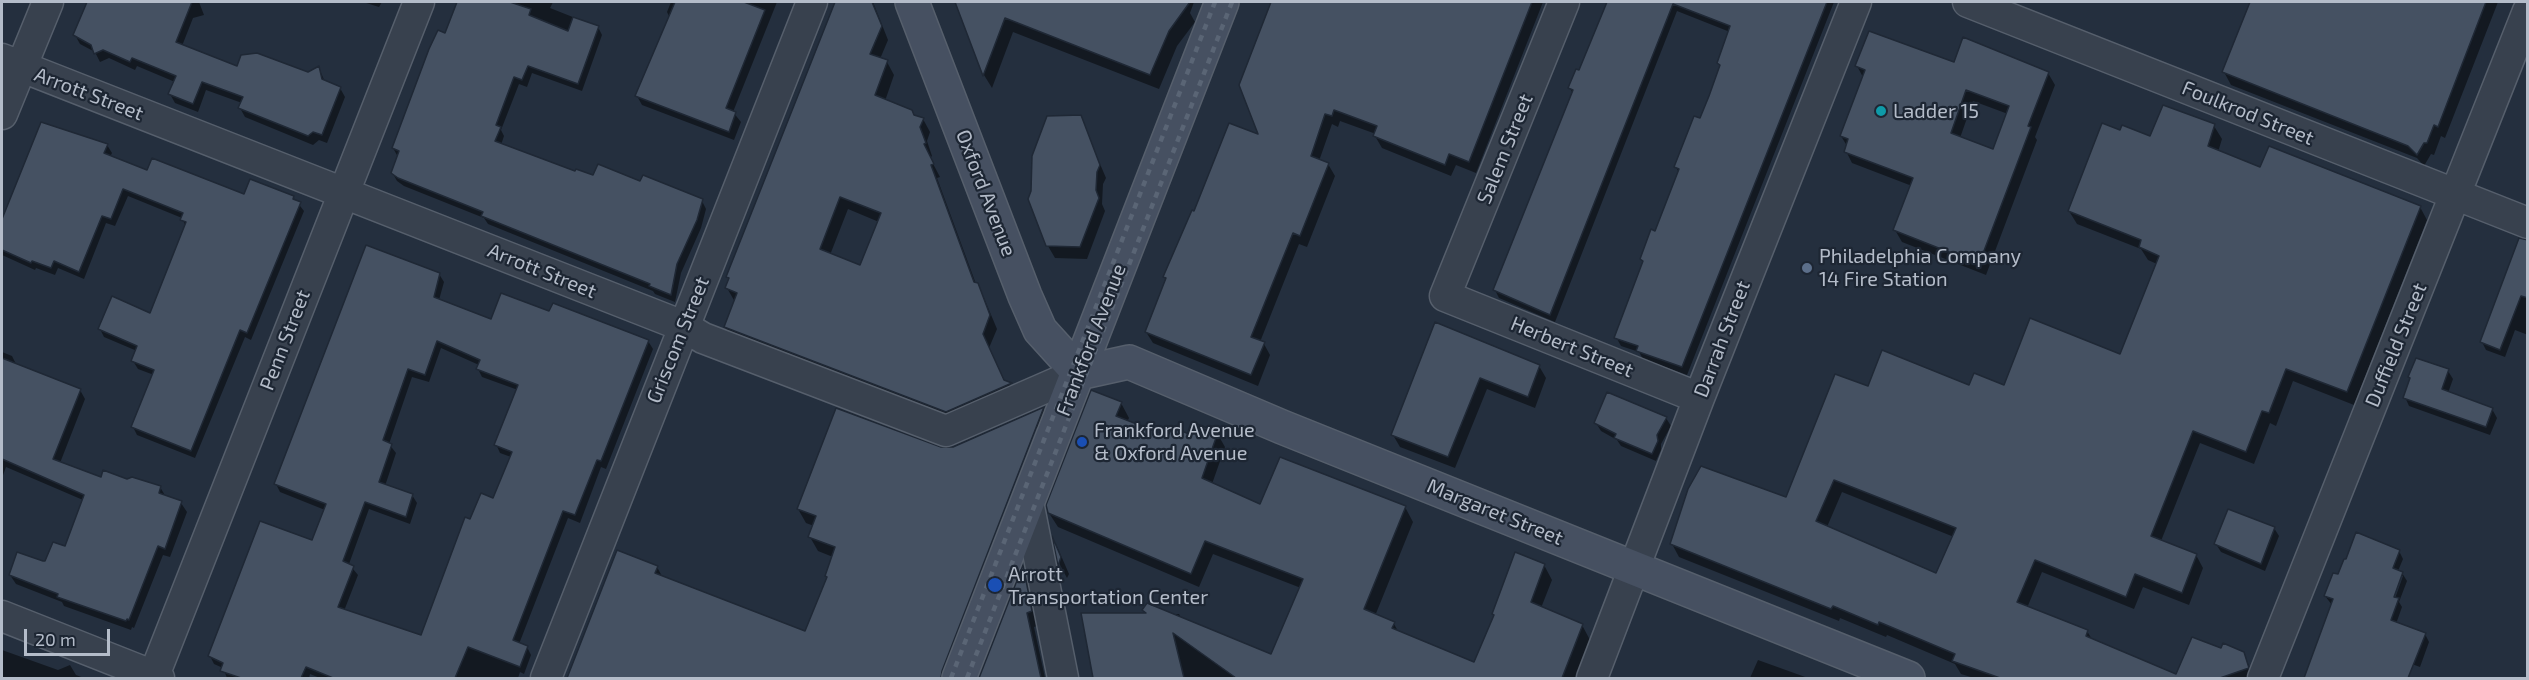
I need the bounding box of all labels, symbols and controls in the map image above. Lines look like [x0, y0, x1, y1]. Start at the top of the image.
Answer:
street label: Arrott Street [31, 62, 147, 126]
street label: Foulkrod Street [2179, 76, 2317, 150]
street label: Salem Street [1472, 91, 1538, 207]
place label: Ladder 15 [1893, 99, 1979, 123]
marker: Ladder 15 [1874, 104, 1888, 118]
street label: Oxford Avenue [951, 126, 1021, 260]
street label: Arrott Street [484, 238, 600, 304]
place label: Philadelphia Company 14 Fire Station [1819, 244, 2021, 291]
street label: Frankford Avenue [1051, 261, 1131, 419]
marker: Philadelphia Company 14 Fire Station [1800, 261, 1814, 275]
street label: Griscom Street [642, 273, 714, 407]
street label: Darrah Street [1689, 277, 1755, 401]
street label: Duffield Street [2360, 280, 2432, 410]
street label: Penn Street [255, 286, 315, 394]
street label: Herbert Street [1507, 312, 1637, 382]
place label: Frankford Avenue & Oxford Avenue [1094, 418, 1255, 465]
marker: Frankford Avenue & Oxford Avenue [1075, 435, 1089, 449]
street label: Margaret Street [1423, 474, 1567, 550]
place label: Arrott Transportation Center [1008, 562, 1208, 609]
marker: Arrott Transportation Center [986, 576, 1004, 594]
scale bar [27, 617, 112, 655]
text: 20 m [35, 628, 76, 650]

